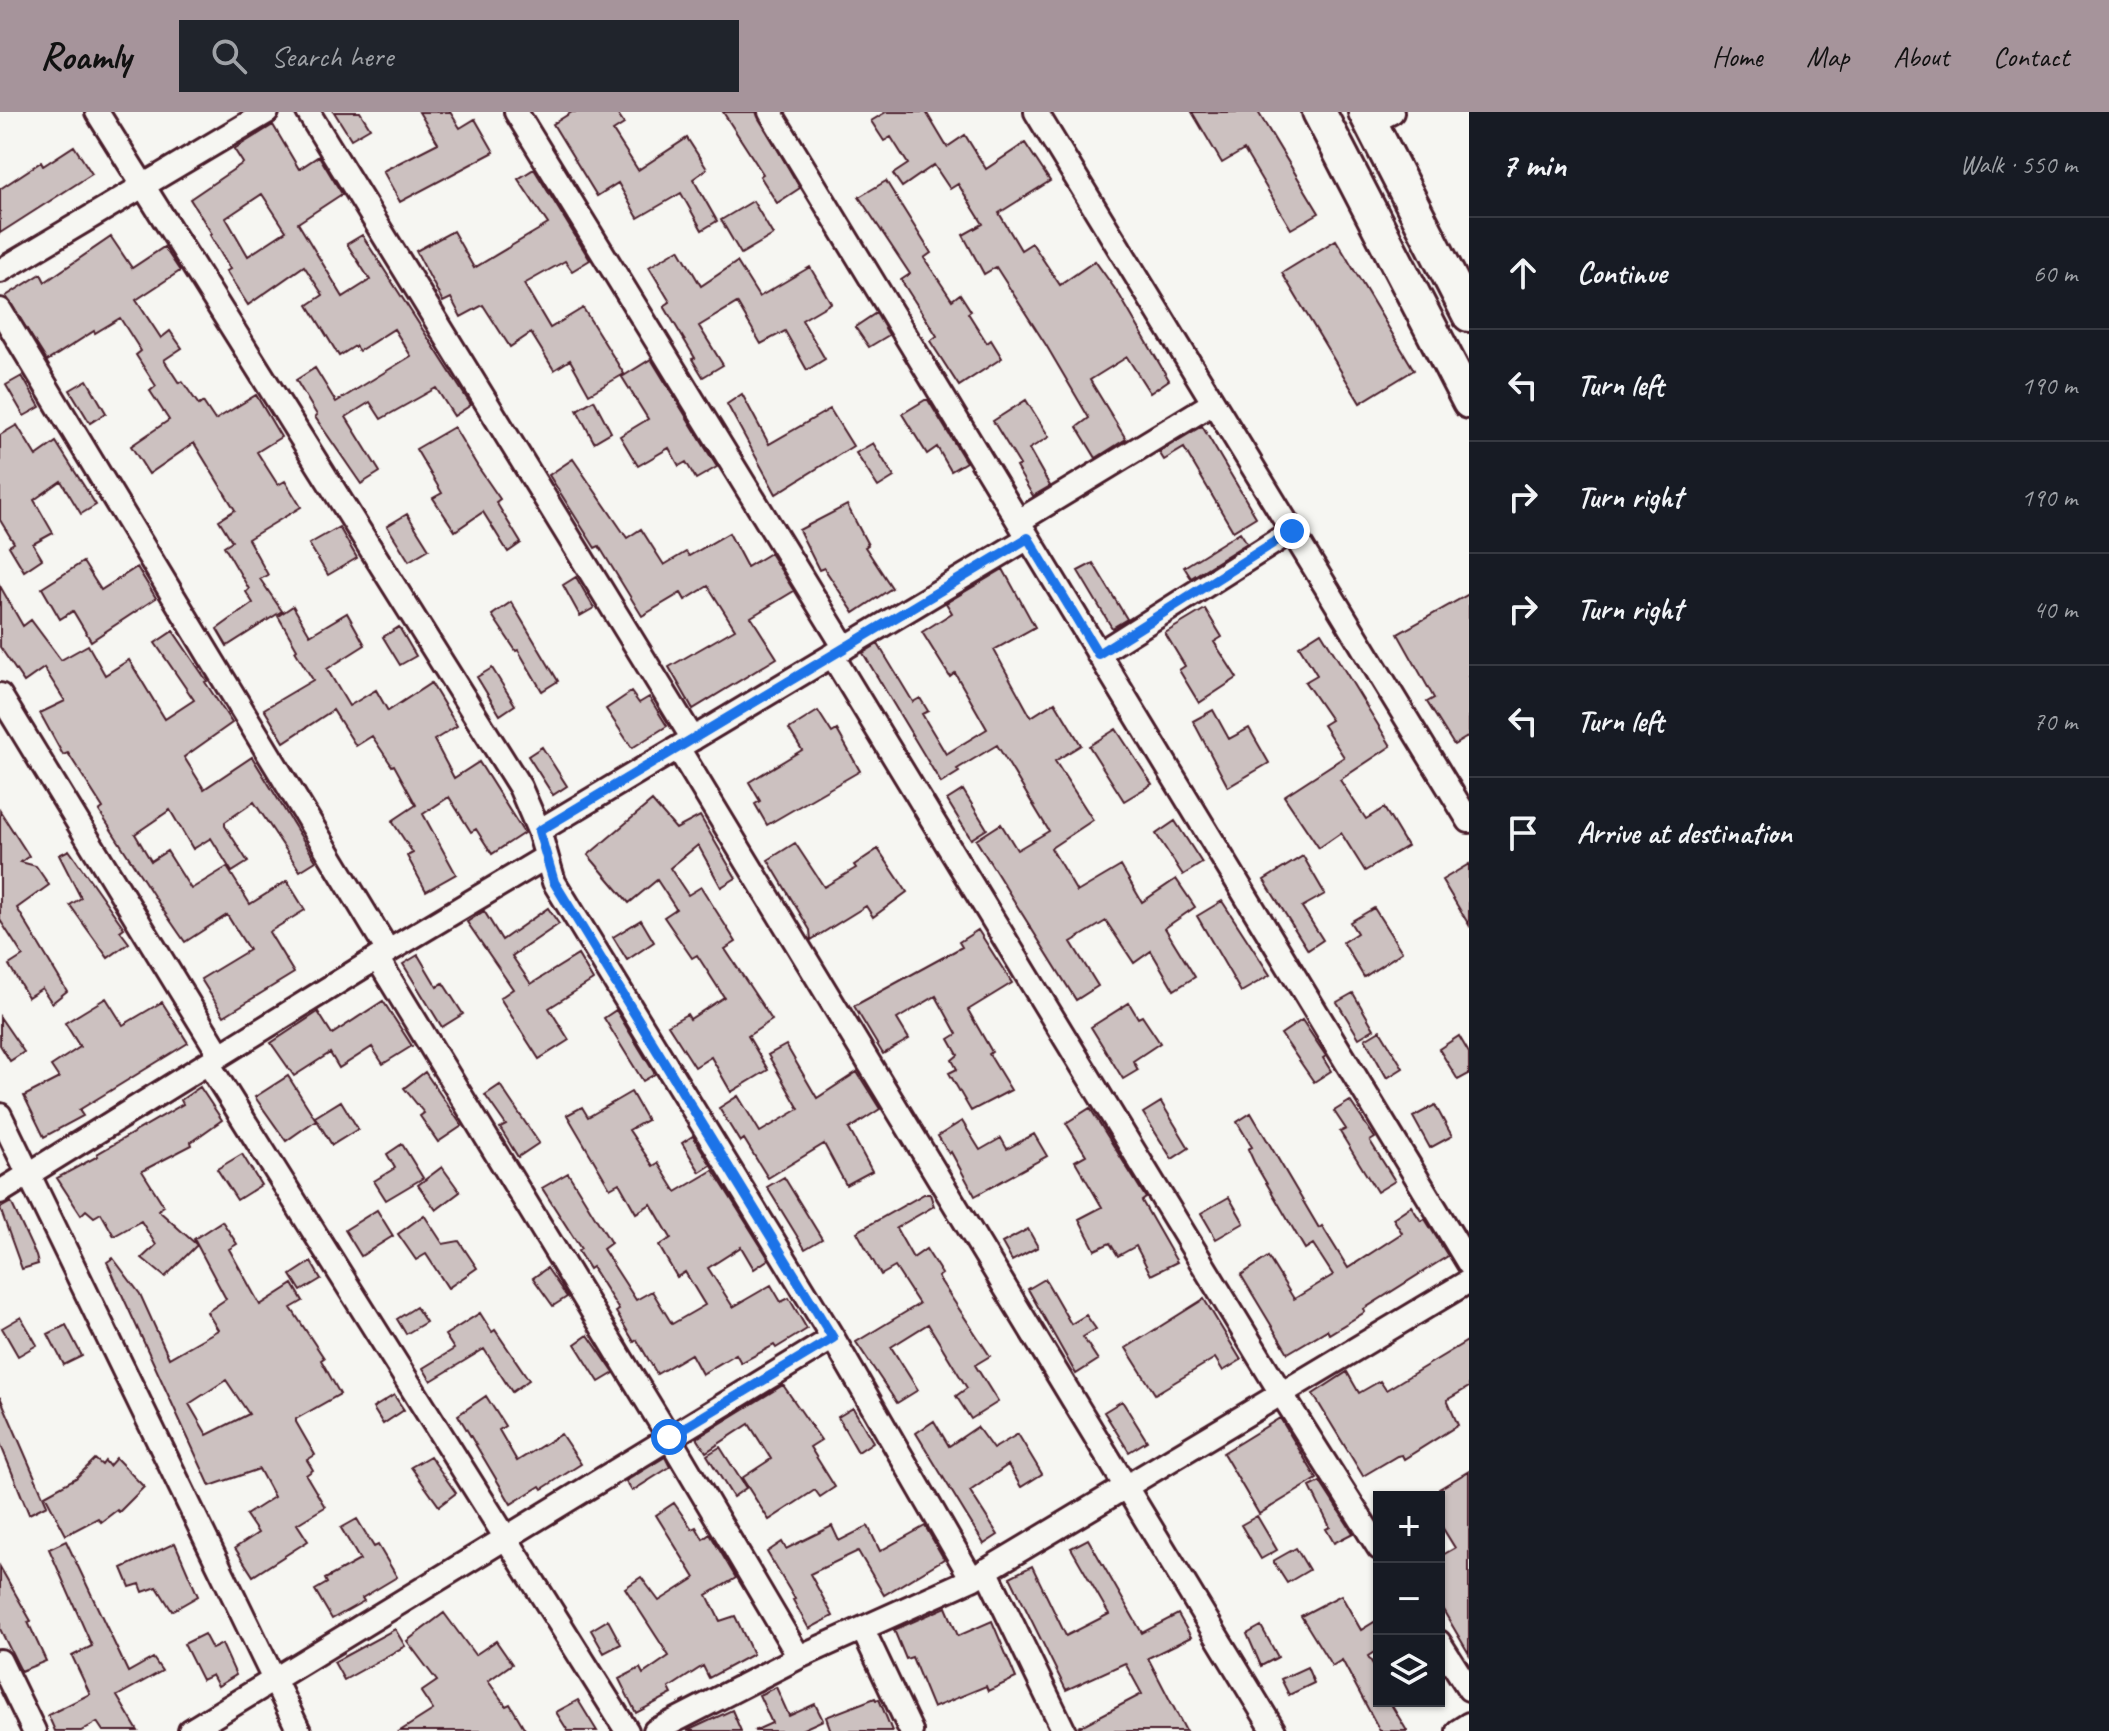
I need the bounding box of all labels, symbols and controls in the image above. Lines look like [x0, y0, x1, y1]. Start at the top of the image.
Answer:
search box [179, 20, 739, 92]
text: Roamly [40, 33, 131, 80]
icon: search [207, 34, 251, 78]
text: Search here [271, 37, 393, 75]
text: Home [1712, 39, 1762, 74]
text: Map [1806, 39, 1849, 74]
text: About [1893, 39, 1949, 74]
text: Contact [1993, 39, 2069, 74]
text: 7 min [1501, 143, 1566, 186]
text: Walk · 550 m [1960, 148, 2077, 181]
icon: ahead [1501, 251, 1545, 295]
text: Continue [1577, 254, 1667, 292]
text: 60 m [2033, 257, 2077, 290]
icon: left [1501, 363, 1545, 407]
text: Turn left [1577, 366, 1664, 404]
text: 190 m [2021, 369, 2077, 402]
icon: right [1501, 475, 1545, 519]
text: Turn right [1577, 478, 1682, 516]
text: 190 m [2021, 481, 2077, 514]
route end [1274, 513, 1310, 549]
icon: right [1501, 587, 1545, 631]
text: Turn right [1577, 590, 1682, 628]
text: 40 m [2033, 593, 2077, 626]
icon: left [1501, 699, 1545, 743]
text: Turn left [1577, 702, 1664, 740]
text: 70 m [2033, 705, 2077, 738]
icon: arrive [1501, 811, 1545, 855]
text: Arrive at destination [1577, 814, 1792, 852]
route start [651, 1419, 687, 1455]
map controls [1373, 1491, 1445, 1707]
button: + [1373, 1491, 1445, 1563]
button: − [1373, 1563, 1445, 1635]
button: layers [1373, 1635, 1445, 1707]

